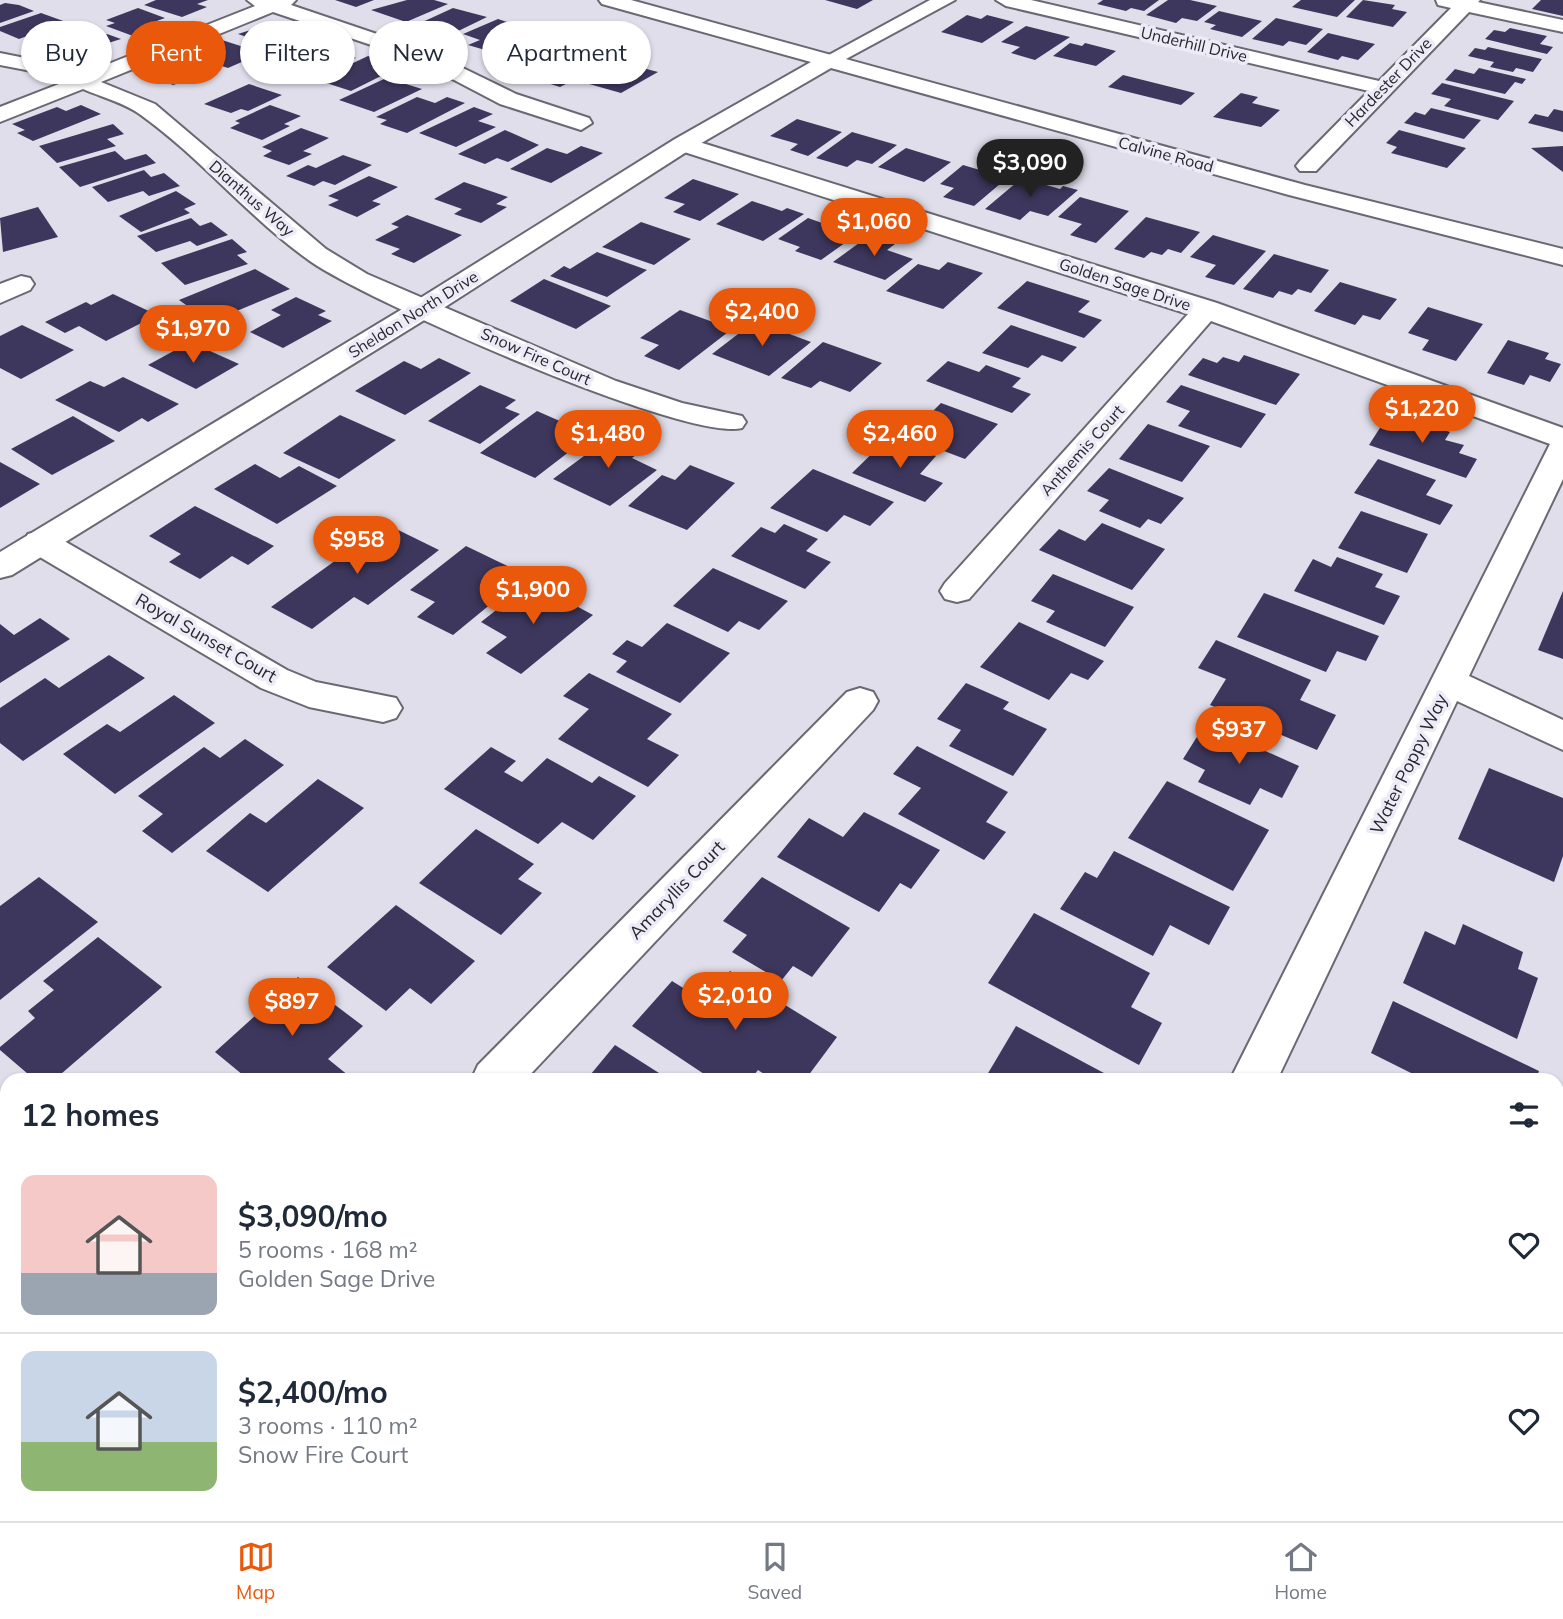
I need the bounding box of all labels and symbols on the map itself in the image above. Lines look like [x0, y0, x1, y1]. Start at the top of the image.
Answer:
street label: Underhill Drive [1139, 22, 1249, 66]
street label: Hardester Drive [1340, 33, 1436, 131]
street label: Calvine Road [1116, 132, 1216, 176]
pin: $3,090 [973, 140, 1087, 199]
street label: Dianthus Way [205, 156, 299, 241]
pin: $1,060 [817, 198, 931, 258]
street label: Golden Sage Drive [1057, 253, 1193, 315]
street label: Sheldon North Drive [344, 266, 482, 362]
pin: $2,400 [705, 288, 819, 348]
pin: $1,970 [136, 306, 250, 365]
street label: Snow Fire Court [478, 323, 595, 389]
pin: $1,220 [1365, 386, 1479, 445]
street label: Anthemis Court [1036, 400, 1128, 500]
pin: $1,480 [551, 410, 665, 470]
pin: $2,460 [843, 410, 957, 470]
pin: $958 [316, 516, 398, 576]
pin: $1,900 [476, 566, 590, 626]
street label: Royal Sunset Court [132, 588, 281, 687]
street label: Water Poppy Way [1365, 689, 1453, 838]
pin: $937 [1198, 706, 1280, 766]
street label: Amaryllis Court [624, 835, 730, 944]
pin: $2,010 [678, 972, 792, 1032]
pin: $897 [251, 978, 333, 1038]

